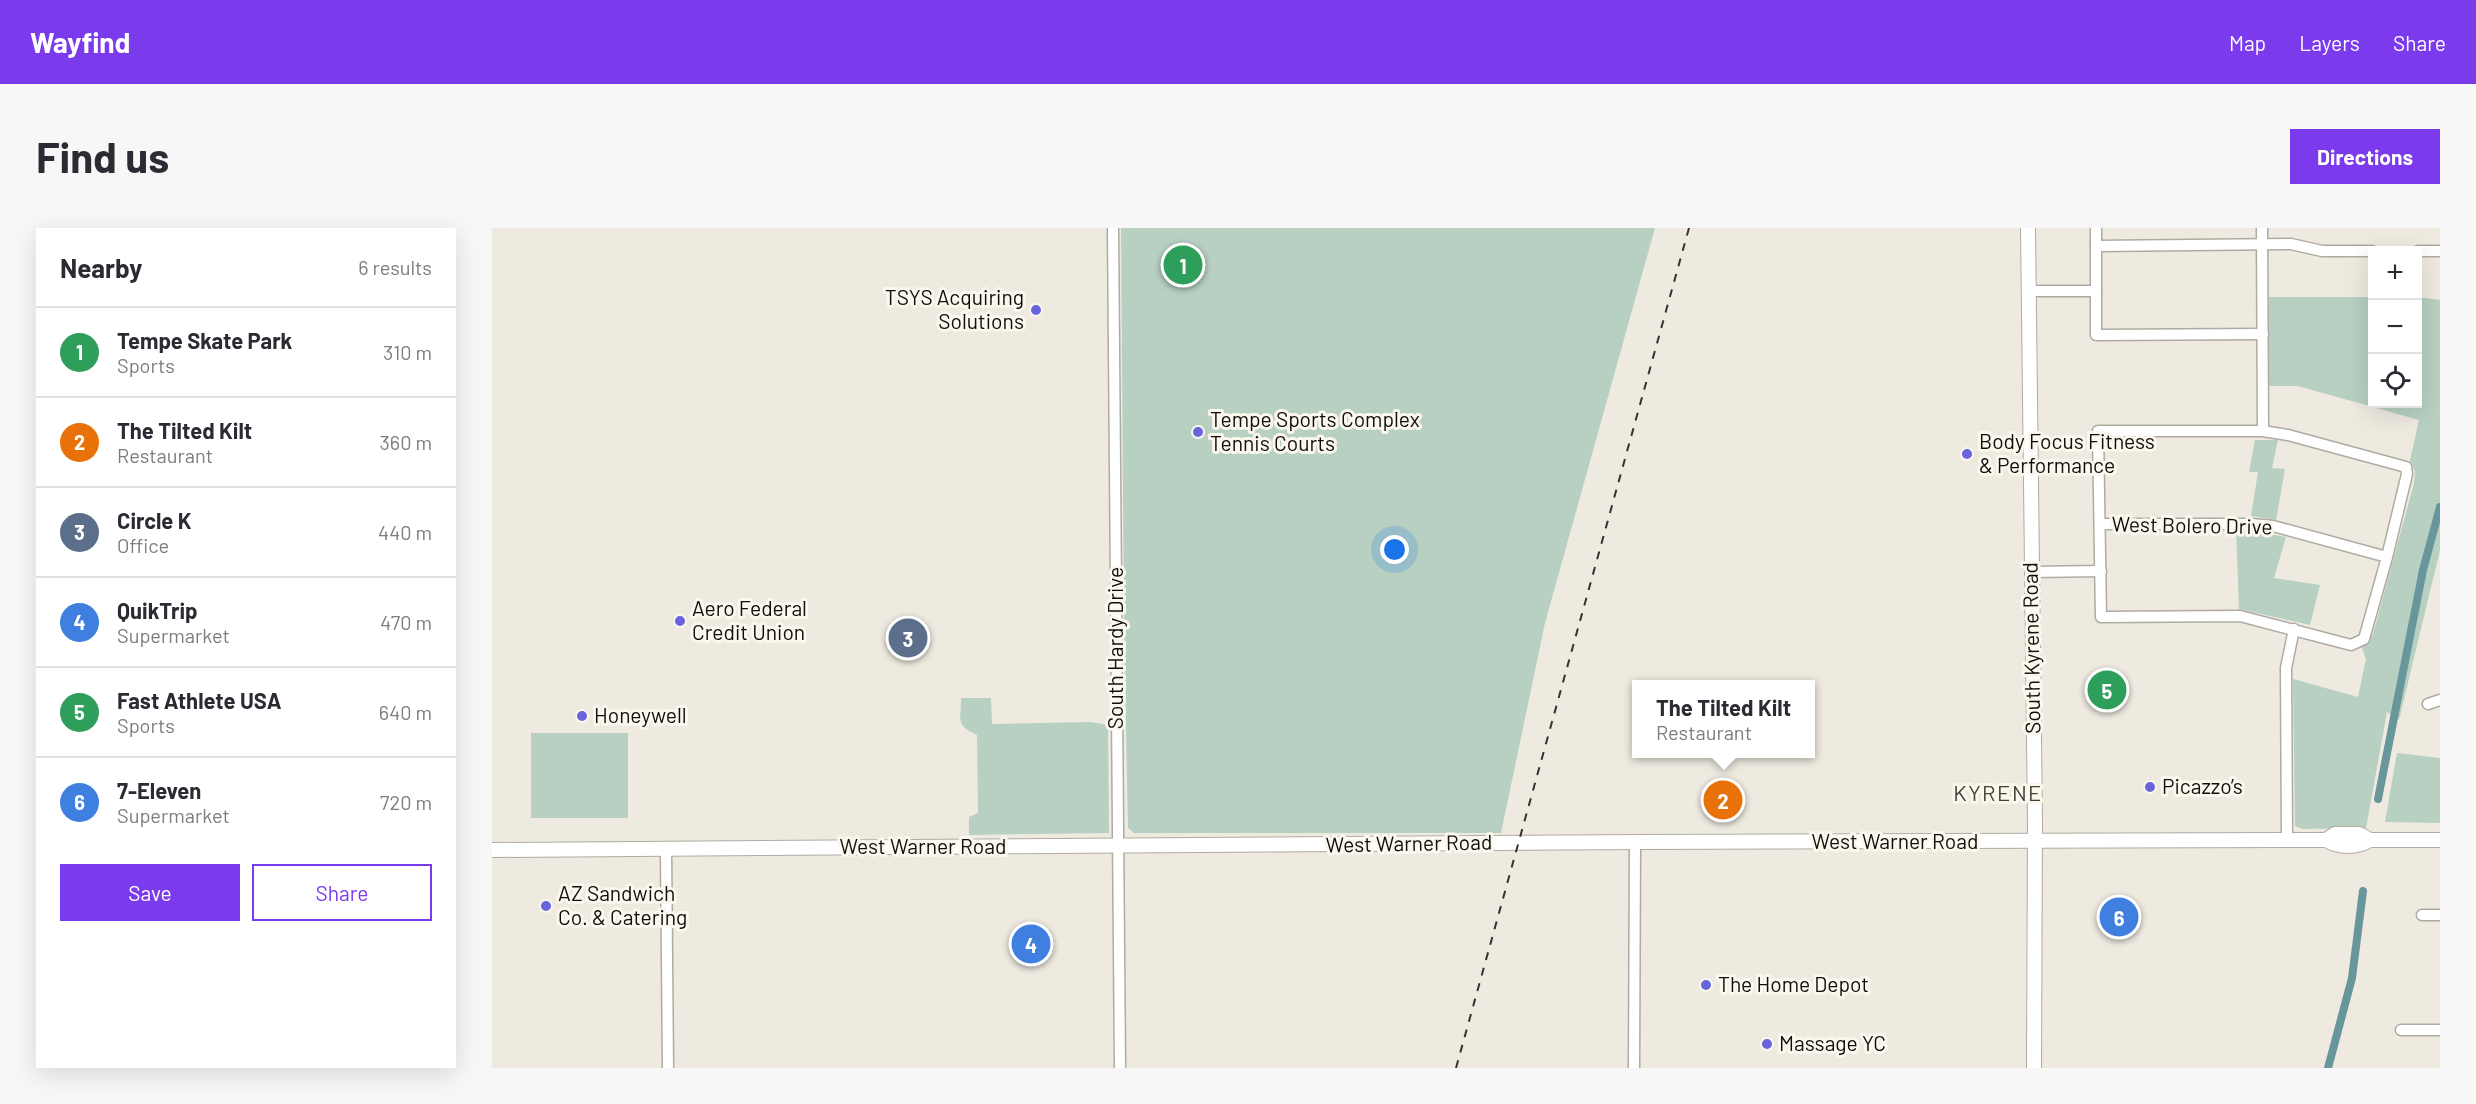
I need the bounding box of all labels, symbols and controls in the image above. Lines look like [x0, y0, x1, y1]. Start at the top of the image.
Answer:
text: Wayfind [30, 25, 130, 59]
text: Map [2229, 30, 2266, 55]
text: Layers [2299, 30, 2360, 55]
text: Share [2393, 30, 2446, 55]
button: Directions [2290, 129, 2440, 184]
text: Find us [36, 131, 169, 181]
pin: 1 [1164, 243, 1202, 288]
map controls [2368, 246, 2422, 408]
button: + [2368, 246, 2422, 300]
text: Nearby [60, 252, 142, 283]
text: 6 results [358, 255, 432, 279]
place label: TSYS Acquiring Solutions [885, 284, 1024, 333]
button: − [2368, 300, 2422, 354]
marker: TSYS Acquiring Solutions [1029, 303, 1043, 317]
text: Tempe Skate Park [117, 327, 292, 353]
text: 1 [76, 340, 83, 364]
text: 310 m [383, 340, 432, 364]
text: Sports [117, 353, 175, 377]
button: locate [2368, 354, 2422, 408]
place label: Tempe Sports Complex Tennis Courts [1210, 406, 1420, 455]
text: The Tilted Kilt [117, 417, 252, 443]
marker: Tempe Sports Complex Tennis Courts [1191, 425, 1205, 439]
place label: Body Focus Fitness & Performance [1979, 428, 2155, 477]
text: 2 [74, 430, 85, 454]
text: 360 m [380, 430, 432, 454]
text: Restaurant [117, 443, 213, 467]
marker: Body Focus Fitness & Performance [1960, 447, 1974, 461]
text: Circle K [117, 507, 192, 533]
street label: West Bolero Drive [2111, 511, 2273, 538]
text: 3 [74, 520, 85, 544]
text: 440 m [378, 520, 432, 544]
text: Office [117, 533, 169, 557]
your location [1380, 535, 1409, 564]
street label: South Kyrene Road [2017, 562, 2044, 734]
street label: South Hardy Drive [1102, 567, 1127, 729]
place label: Aero Federal Credit Union [692, 595, 807, 644]
text: QuikTrip [117, 597, 198, 623]
text: 4 [73, 610, 86, 634]
text: 470 m [380, 610, 432, 634]
marker: Aero Federal Credit Union [673, 614, 687, 628]
pin: 3 [888, 616, 928, 660]
text: Supermarket [117, 623, 230, 647]
pin: 5 [2088, 668, 2126, 712]
popup [1632, 680, 1815, 758]
text: Fast Athlete USA [117, 687, 282, 713]
text: The Tilted Kilt [1656, 694, 1791, 720]
text: 5 [74, 700, 85, 724]
text: 640 m [379, 700, 432, 724]
place label: Honeywell [594, 702, 687, 727]
marker: Honeywell [575, 709, 589, 723]
text: Sports [117, 713, 175, 737]
text: Restaurant [1656, 720, 1752, 744]
place label: Picazzo’s [2162, 773, 2243, 798]
text: 7-Eleven [117, 777, 201, 803]
pin: 2 [1704, 778, 1742, 822]
district label: KYRENE [1953, 779, 2043, 805]
marker: Picazzo’s [2143, 780, 2157, 794]
text: 6 [74, 790, 85, 814]
text: 720 m [380, 790, 432, 814]
text: Supermarket [117, 803, 230, 827]
street label: West Warner Road [1812, 828, 1978, 853]
street label: West Warner Road [1325, 829, 1493, 856]
street label: West Warner Road [840, 833, 1006, 858]
button: Save [60, 864, 240, 921]
button: Share [252, 864, 432, 921]
place label: AZ Sandwich Co. & Catering [558, 880, 687, 929]
pin: 6 [2100, 894, 2138, 940]
marker: AZ Sandwich Co. & Catering [539, 899, 553, 913]
pin: 4 [1012, 922, 1050, 966]
place label: The Home Depot [1718, 971, 1869, 996]
marker: The Home Depot [1699, 978, 1713, 992]
place label: Massage YC [1779, 1030, 1886, 1055]
marker: Massage YC [1760, 1037, 1774, 1051]

